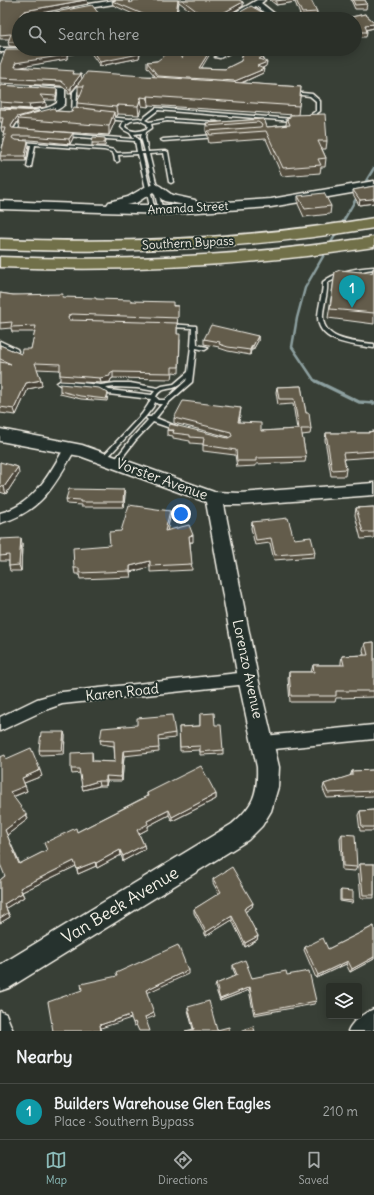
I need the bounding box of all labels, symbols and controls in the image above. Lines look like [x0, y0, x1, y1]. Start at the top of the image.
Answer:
search box [12, 12, 362, 56]
icon: search [26, 23, 48, 45]
text: Search here [58, 25, 139, 44]
street label: Amanda Street [147, 198, 229, 217]
street label: Southern Bypass [142, 233, 234, 252]
pin: 1 [339, 275, 365, 308]
street label: Vorster Avenue [114, 454, 210, 504]
your location [171, 504, 191, 524]
street label: Lorenzo Avenue [229, 618, 267, 720]
street label: Karen Road [84, 679, 160, 705]
street label: Van Beek Avenue [57, 861, 183, 949]
map controls [326, 983, 362, 1019]
button: layers [326, 983, 362, 1019]
text: Nearby [16, 1046, 72, 1068]
text: Builders Warehouse Glen Eagles [54, 1094, 271, 1113]
text: 1 [26, 1103, 32, 1120]
text: 210 m [323, 1103, 358, 1120]
text: Place · Southern Bypass [54, 1113, 194, 1130]
tab: Map [45, 1149, 67, 1187]
tab: Directions [158, 1149, 208, 1187]
tab: Saved [298, 1149, 329, 1187]

